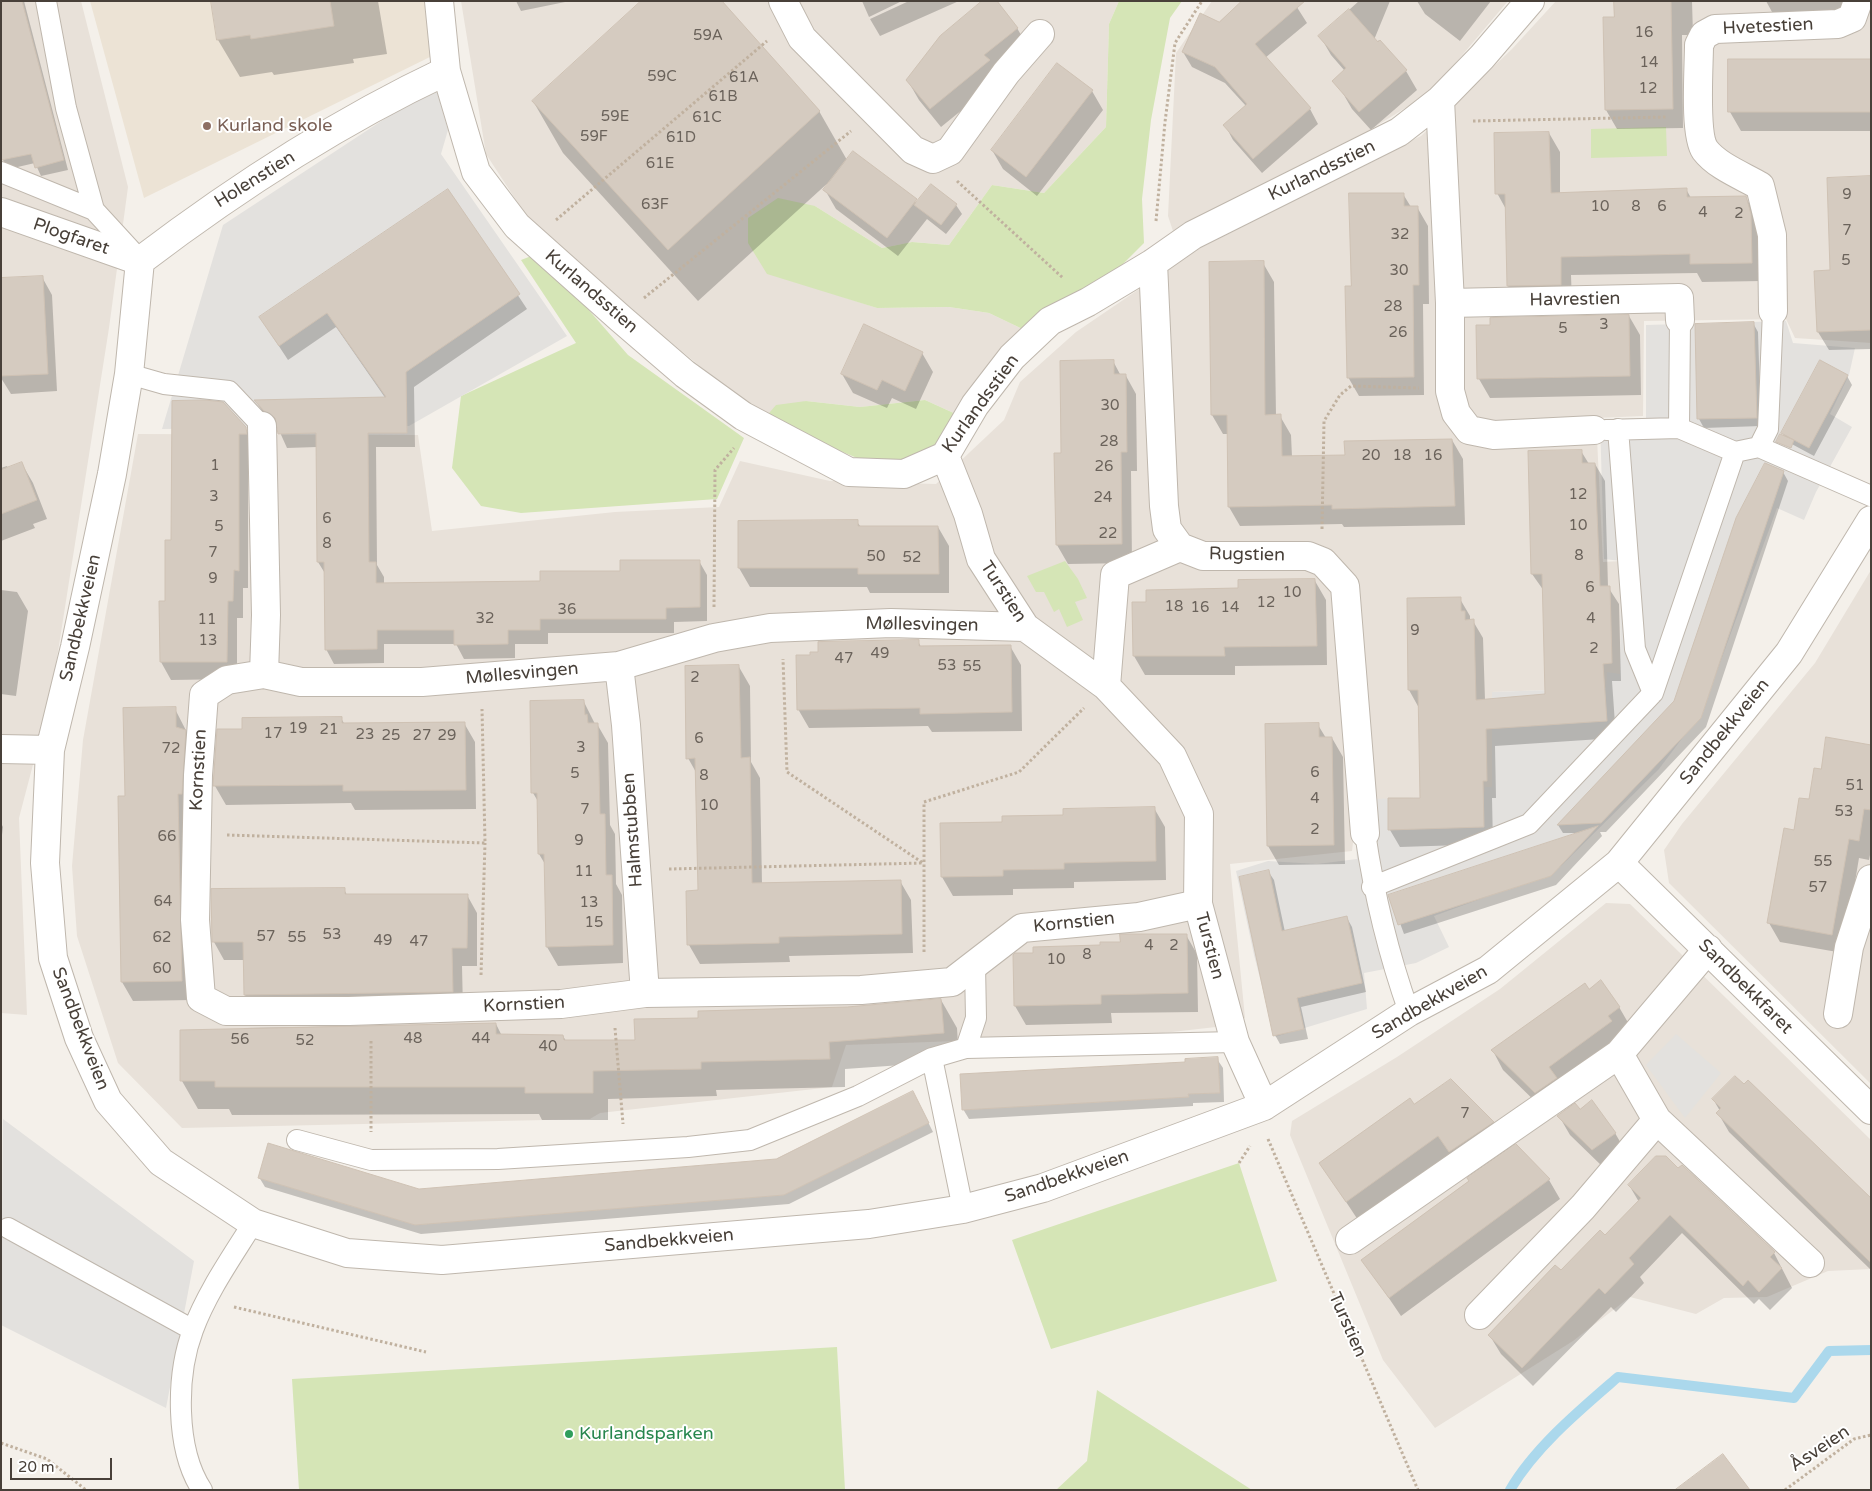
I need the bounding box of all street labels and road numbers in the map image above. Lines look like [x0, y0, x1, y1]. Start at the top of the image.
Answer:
street label: Hvetestien [1722, 14, 1814, 40]
street label: Kurlandsstien [1265, 136, 1379, 206]
street label: Holenstien [211, 147, 299, 213]
street label: Plogfaret [30, 214, 112, 260]
street label: Kurlandsstien [540, 246, 642, 338]
street label: Havrestien [1529, 288, 1621, 312]
street label: Kurlandsstien [938, 351, 1024, 457]
street label: Rugstien [1209, 544, 1285, 566]
street label: Sandbekkveien [56, 552, 106, 684]
street label: Turstien [975, 557, 1031, 627]
street label: Møllesvingen [865, 613, 979, 637]
street label: Møllesvingen [465, 658, 579, 690]
street label: Sandbekkveien [1676, 675, 1774, 789]
street label: Kornstien [186, 729, 212, 811]
street label: Halmstubben [618, 772, 648, 888]
street label: Kornstien [1032, 908, 1116, 938]
street label: Turstien [1190, 910, 1228, 982]
street label: Sandbekkfaret [1693, 935, 1797, 1039]
street label: Sandbekkveien [1368, 961, 1492, 1045]
street label: Sandbekkveien [47, 964, 113, 1094]
street label: Kornstien [483, 992, 565, 1018]
street label: Sandbekkveien [1002, 1146, 1132, 1208]
street label: Sandbekkveien [603, 1225, 735, 1257]
street label: Turstien [1323, 1289, 1371, 1361]
street label: Åsveien [1786, 1421, 1854, 1477]

